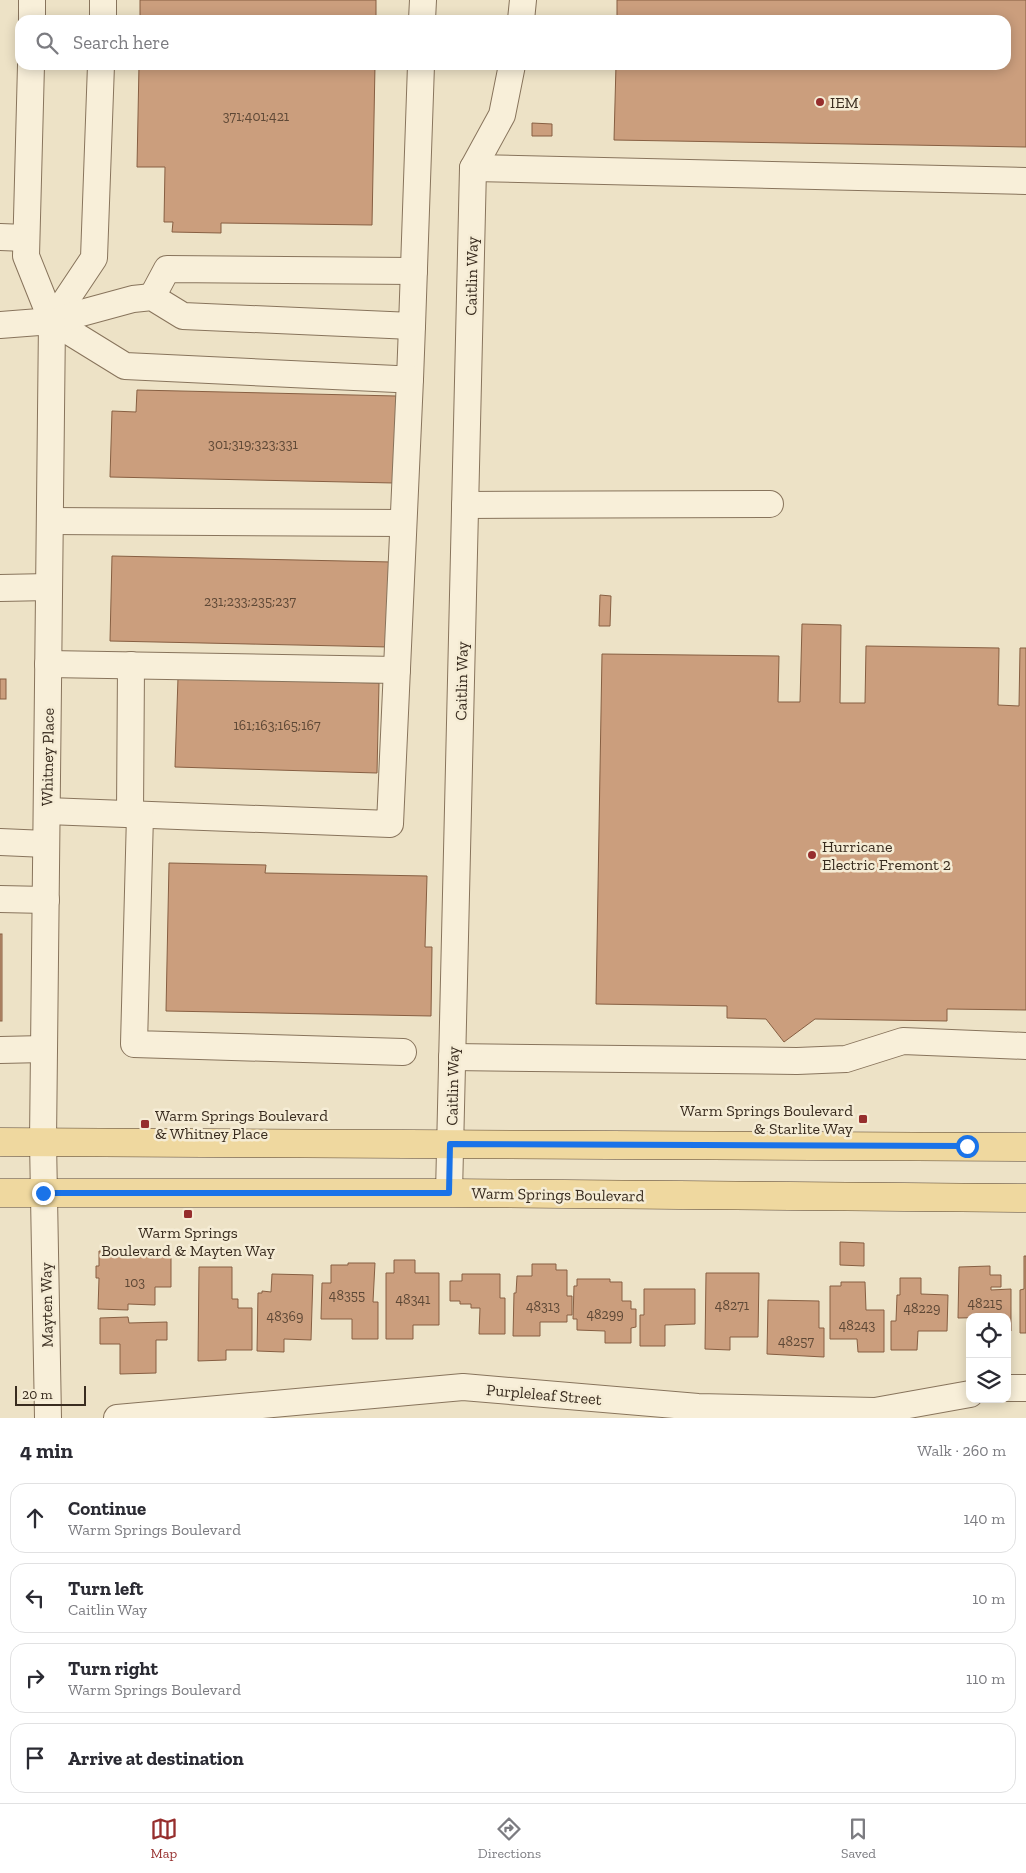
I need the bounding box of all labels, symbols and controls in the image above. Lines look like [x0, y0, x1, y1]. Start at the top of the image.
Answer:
search box [15, 15, 1011, 70]
icon: search [33, 29, 61, 57]
text: Search here [73, 31, 169, 54]
place label: IEM [830, 93, 859, 112]
marker: IEM [814, 96, 826, 108]
house number: 371;401;421 [223, 108, 290, 125]
street label: Caitlin Way [461, 235, 482, 316]
house number: 301;319;323;331 [208, 436, 298, 453]
house number: 231;233;235;237 [204, 593, 296, 610]
street label: Caitlin Way [451, 640, 472, 721]
street label: Whitney Place [37, 708, 58, 806]
house number: 161;163;165;167 [233, 717, 321, 734]
place label: Hurricane Electric Fremont 2 [822, 837, 951, 874]
marker: Hurricane Electric Fremont 2 [806, 849, 818, 861]
street label: Caitlin Way [442, 1045, 463, 1126]
place label: Warm Springs Boulevard & Starlite Way [680, 1101, 854, 1138]
place label: Warm Springs Boulevard & Whitney Place [155, 1106, 328, 1143]
marker: Warm Springs Boulevard & Starlite Way [857, 1113, 869, 1125]
marker: Warm Springs Boulevard & Whitney Place [139, 1118, 151, 1130]
route start [956, 1135, 979, 1158]
route end [32, 1182, 55, 1205]
street label: Warm Springs Boulevard [471, 1183, 645, 1206]
marker: Warm Springs Boulevard & Mayten Way [182, 1208, 194, 1220]
place label: Warm Springs Boulevard & Mayten Way [101, 1223, 276, 1260]
street label: Mayten Way [36, 1261, 57, 1348]
house number: 103 [125, 1274, 145, 1291]
house number: 48355 [329, 1287, 365, 1304]
house number: 48341 [396, 1291, 431, 1308]
house number: 48215 [968, 1295, 1002, 1312]
house number: 48271 [715, 1297, 750, 1314]
house number: 48313 [526, 1298, 560, 1315]
house number: 48229 [904, 1300, 940, 1317]
house number: 48299 [586, 1306, 624, 1323]
house number: 48369 [267, 1308, 303, 1325]
map controls [966, 1313, 1011, 1403]
button: locate [966, 1313, 1011, 1358]
house number: 48243 [839, 1317, 875, 1334]
house number: 48257 [778, 1333, 814, 1350]
button: layers [966, 1358, 1011, 1403]
street label: Purpleleaf Street [485, 1380, 603, 1409]
scale bar [15, 1383, 86, 1406]
text: 20 m [22, 1386, 53, 1403]
text: 4 min [20, 1438, 73, 1463]
text: Walk · 260 m [917, 1441, 1006, 1460]
text: Continue [68, 1497, 146, 1520]
icon: ahead [21, 1504, 49, 1532]
text: 140 m [964, 1509, 1005, 1528]
text: Warm Springs Boulevard [68, 1520, 241, 1539]
text: Turn left [68, 1577, 143, 1600]
icon: left [21, 1584, 49, 1612]
text: 10 m [972, 1589, 1005, 1608]
text: Caitlin Way [68, 1600, 147, 1619]
text: Turn right [68, 1657, 158, 1680]
icon: right [21, 1664, 49, 1692]
text: 110 m [966, 1669, 1005, 1688]
text: Warm Springs Boulevard [68, 1680, 241, 1699]
icon: arrive [21, 1744, 49, 1772]
text: Arrive at destination [68, 1747, 244, 1770]
tab: Map [150, 1815, 178, 1862]
tab: Directions [478, 1815, 541, 1862]
tab: Saved [841, 1815, 876, 1862]

